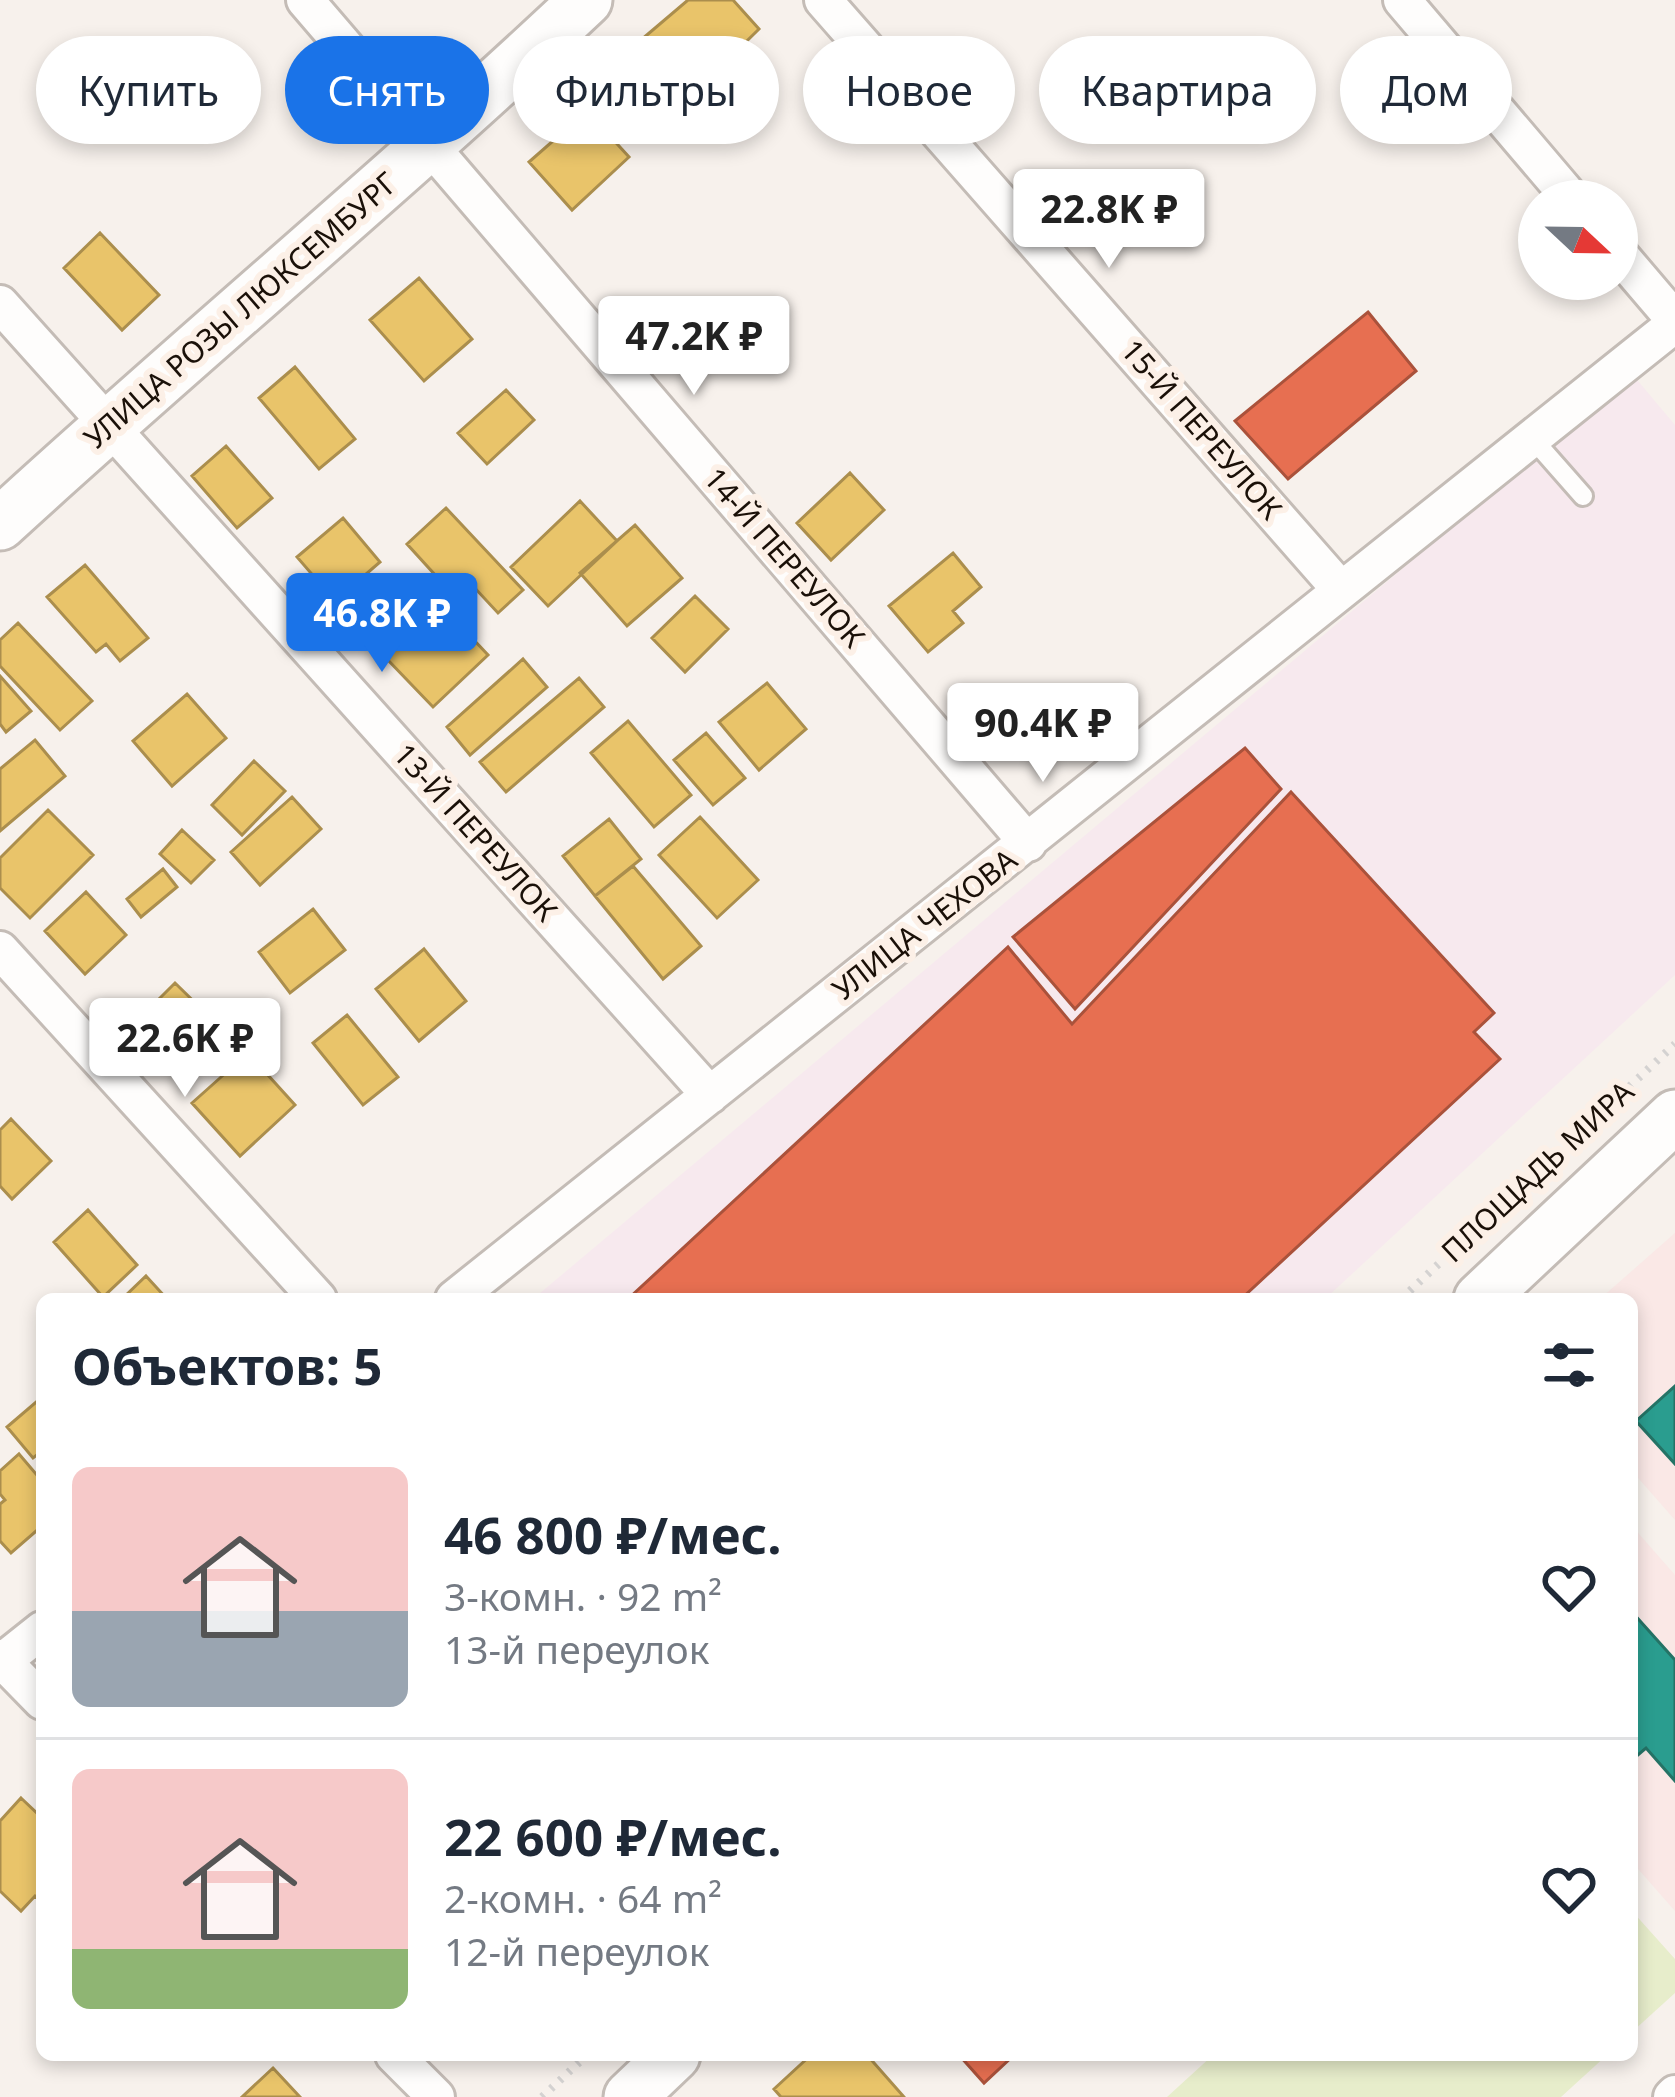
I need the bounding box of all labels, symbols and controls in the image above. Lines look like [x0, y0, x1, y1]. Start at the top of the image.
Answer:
chip: Купить [36, 36, 261, 144]
chip: Снять [285, 36, 489, 144]
chip: Фильтры [513, 36, 779, 144]
chip: Новое [803, 36, 1015, 144]
chip: Квартира [1039, 36, 1316, 144]
chip: Дом [1340, 36, 1512, 144]
street label: УЛИЦА РОЗЫ ЛЮКСЕМБУРГ [75, 162, 405, 457]
pin: 22.8K ₽ [998, 169, 1220, 271]
north arrow [1518, 180, 1638, 300]
map controls [1518, 180, 1638, 300]
text: 22.8K ₽ [1040, 181, 1178, 234]
pin: 47.2K ₽ [583, 296, 805, 398]
text: 47.2K ₽ [625, 308, 763, 361]
street label: 15-Й ПЕРЕУЛОК [1112, 330, 1292, 528]
street label: 14-Й ПЕРЕУЛОК [695, 458, 875, 656]
pin: 46.8K ₽ [271, 573, 493, 675]
text: 46.8K ₽ [313, 585, 451, 638]
pin: 90.4K ₽ [932, 683, 1154, 785]
text: 90.4K ₽ [974, 695, 1112, 748]
street label: 13-Й ПЕРЕУЛОК [385, 734, 567, 930]
street label: УЛИЦА ЧЕХОВА [823, 838, 1026, 1009]
pin: 22.6K ₽ [74, 998, 296, 1100]
text: 22.6K ₽ [116, 1010, 254, 1063]
street label: ПЛОЩАДЬ МИРА [1432, 1070, 1643, 1271]
text: Объектов: 5 [72, 1330, 382, 1400]
icon: filters [1536, 1332, 1602, 1398]
text: 46 800 ₽/мес. [444, 1499, 782, 1569]
icon: home [168, 1515, 312, 1659]
icon: heart [1536, 1554, 1602, 1620]
text: 3-комн. · 92 m² [444, 1569, 722, 1622]
text: 13-й переулок [444, 1622, 709, 1675]
text: 22 600 ₽/мес. [444, 1801, 782, 1871]
icon: home [168, 1817, 312, 1961]
icon: heart [1536, 1856, 1602, 1922]
text: 2-комн. · 64 m² [444, 1871, 722, 1924]
text: 12-й переулок [444, 1924, 709, 1977]

